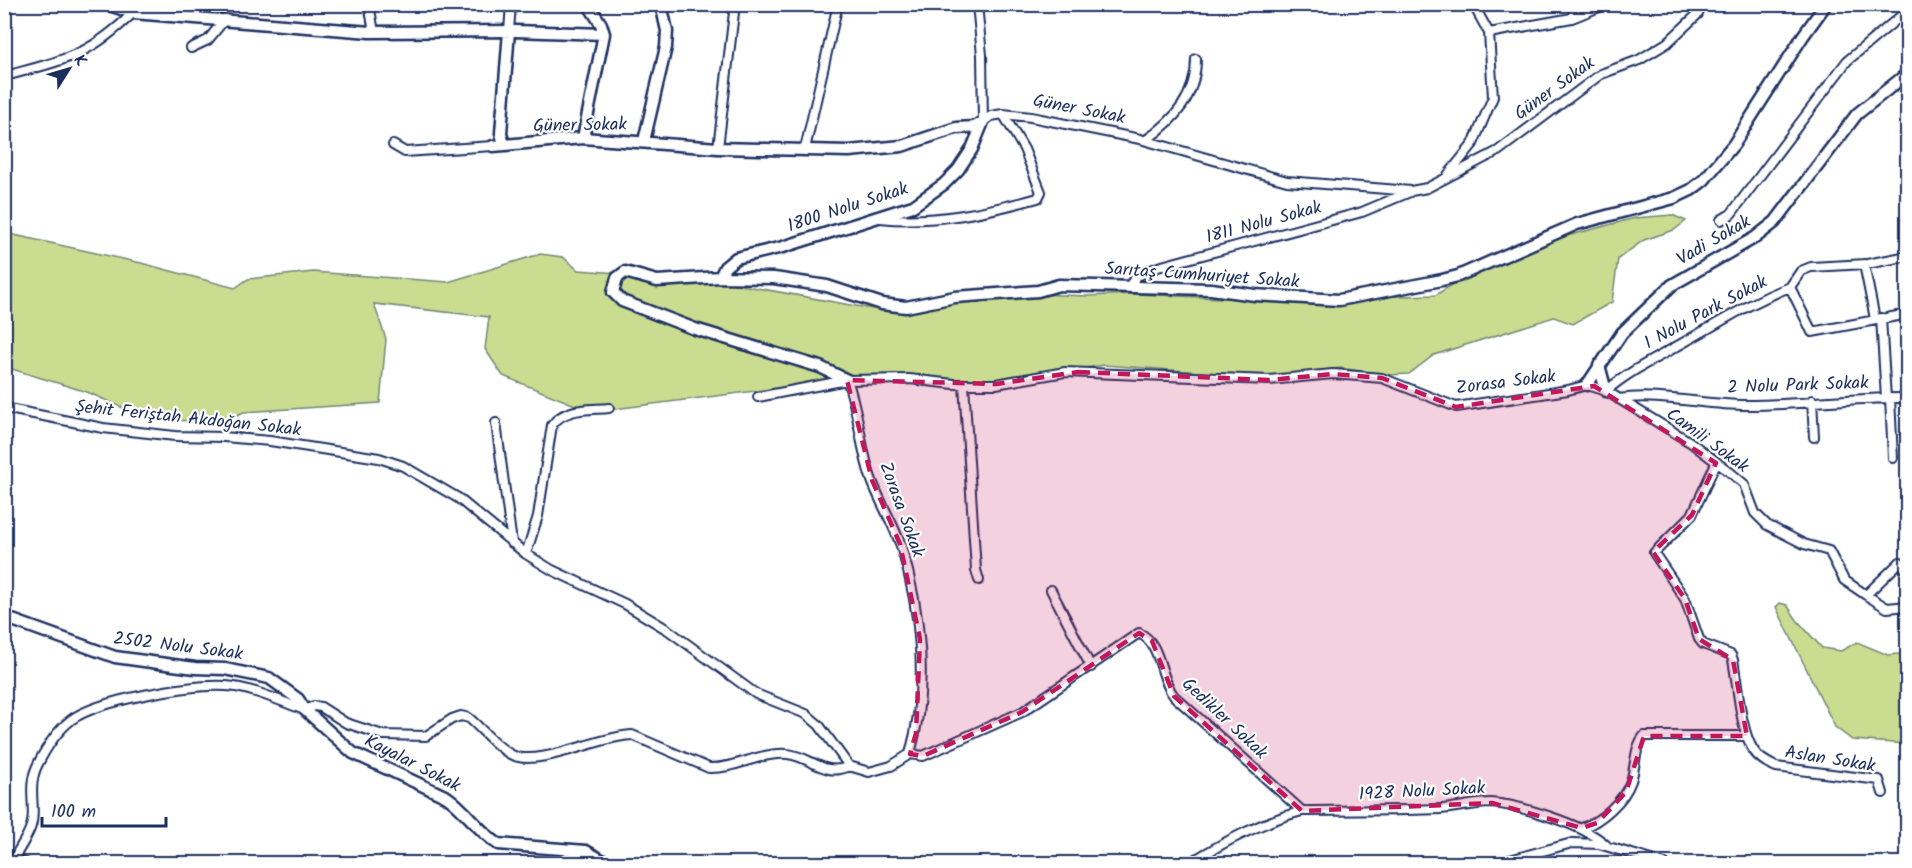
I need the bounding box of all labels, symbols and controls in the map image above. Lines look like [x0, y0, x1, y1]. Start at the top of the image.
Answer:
north arrow [39, 39, 99, 99]
street label: Güner Sokak [1509, 49, 1602, 128]
text: K [67, 50, 93, 73]
street label: Güner Sokak [1030, 87, 1128, 133]
street label: Güner Sokak [533, 111, 628, 141]
street label: 1800 Nolu Sokak [784, 175, 913, 241]
street label: 1811 Nolu Sokak [1203, 193, 1326, 252]
street label: Vadi Sokak [1671, 208, 1757, 274]
street label: Sarıtaş Cumhuriyet Sokak [1104, 255, 1301, 297]
street label: 1 Nolu Park Sokak [1639, 268, 1773, 358]
street label: Zorasa Sokak [1455, 362, 1558, 403]
street label: 2 Nolu Park Sokak [1727, 369, 1870, 403]
street label: Şehit Feriştah Akdoğan Sokak [74, 393, 303, 445]
street label: Camili Sokak [1659, 401, 1755, 481]
street label: Zorasa Sokak [870, 458, 932, 562]
street label: 2502 Nolu Sokak [111, 625, 245, 669]
street label: Gedikler Sokak [1174, 671, 1274, 767]
street label: Kayalar Sokak [359, 727, 466, 801]
street label: Aslan Sokak [1783, 739, 1878, 782]
street label: 1928 Nolu Sokak [1358, 774, 1487, 810]
scale bar [42, 790, 166, 828]
text: 100 m [51, 798, 96, 827]

